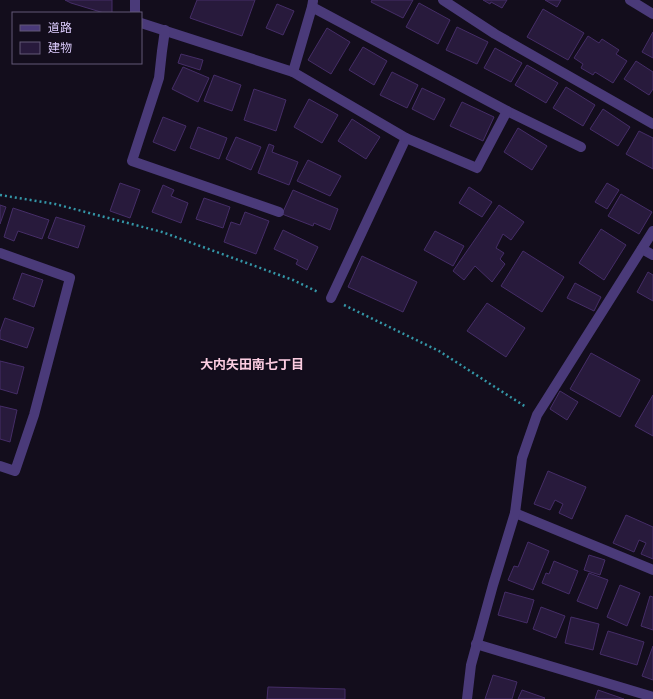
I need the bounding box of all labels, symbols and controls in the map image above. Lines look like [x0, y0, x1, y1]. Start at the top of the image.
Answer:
legend [12, 12, 142, 64]
text: 道路 [48, 20, 72, 35]
text: 建物 [48, 40, 72, 55]
district label: 大内矢田南七丁目 [200, 356, 304, 372]

